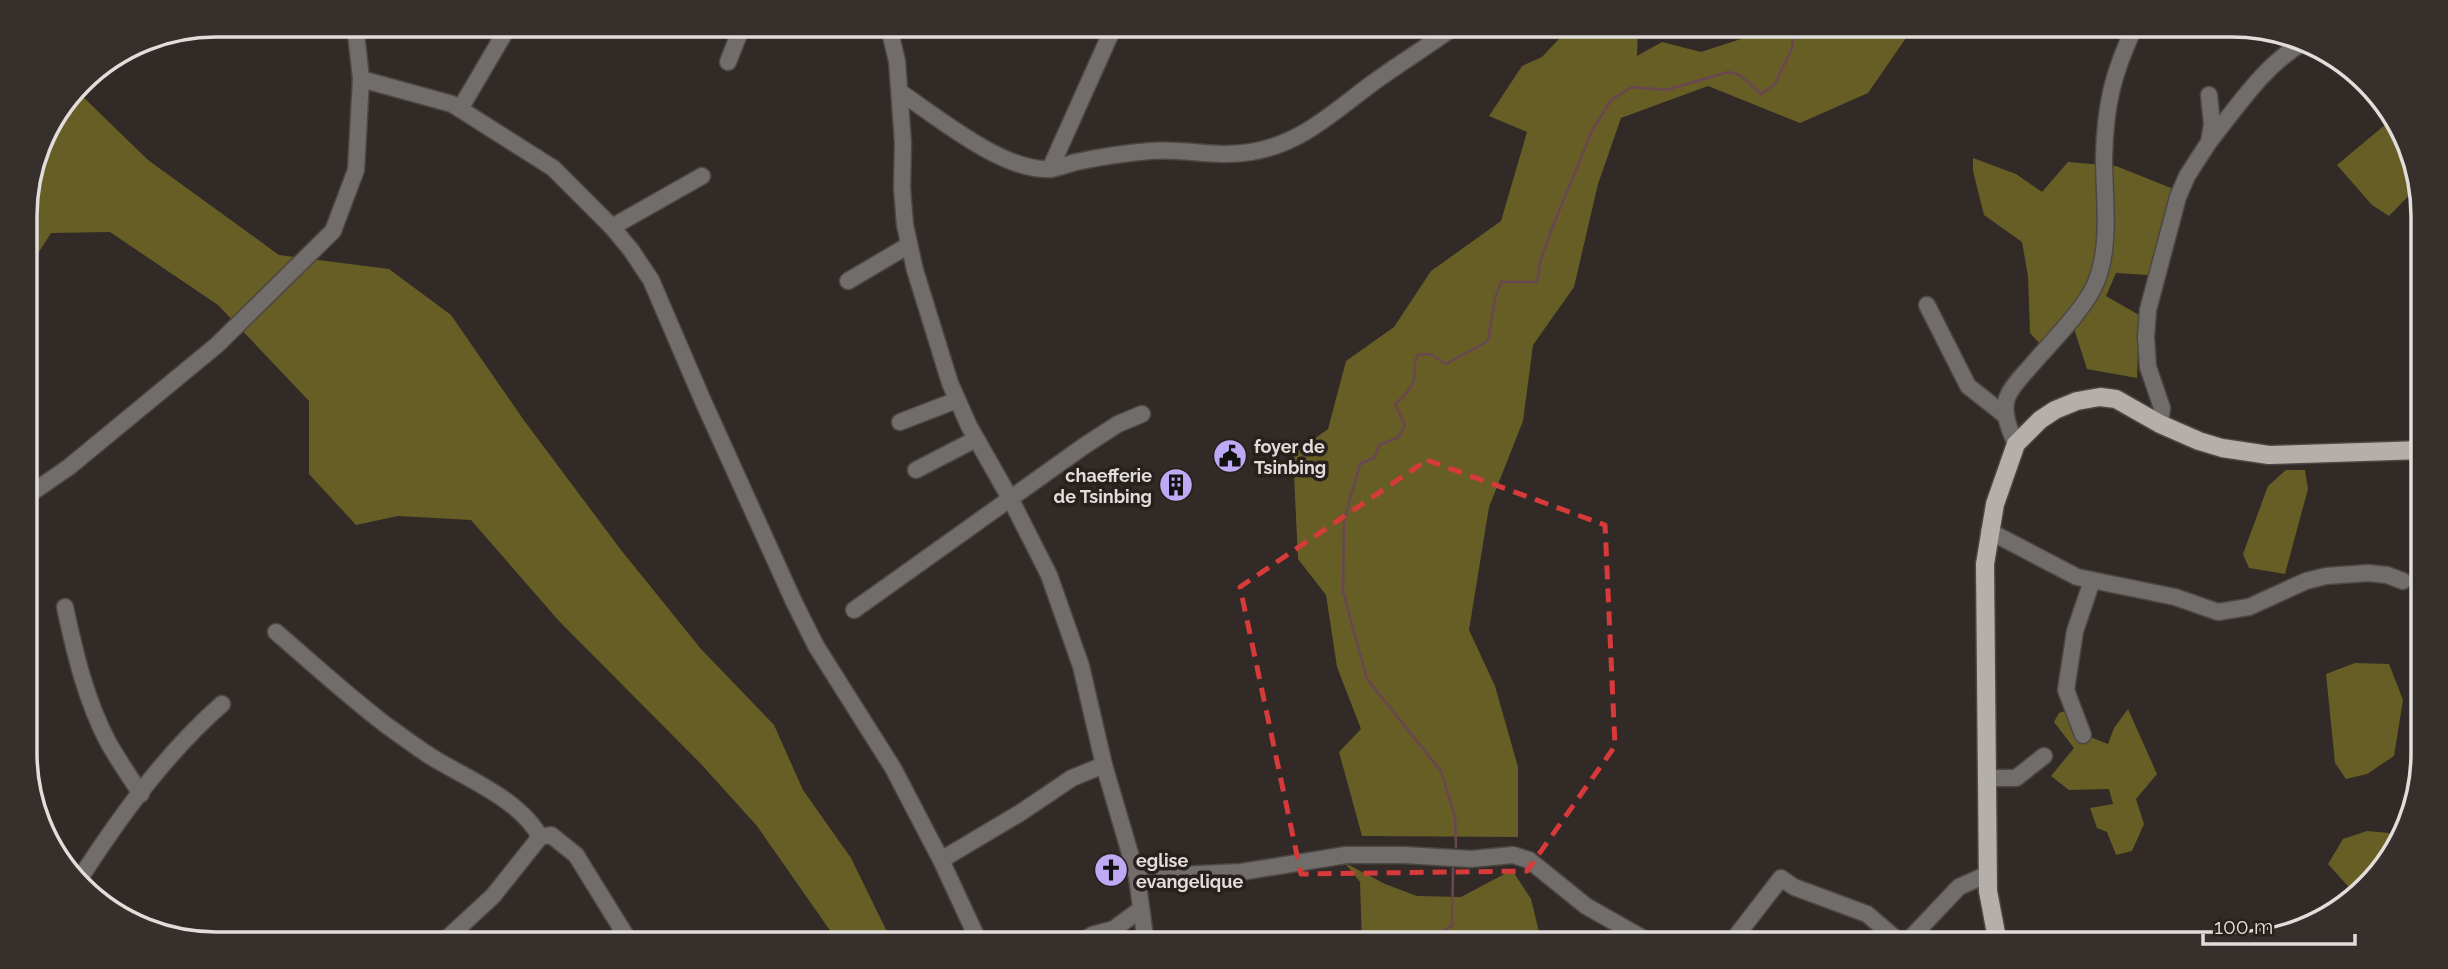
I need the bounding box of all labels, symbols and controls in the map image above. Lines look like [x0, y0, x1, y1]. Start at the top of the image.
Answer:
place label: foyer de Tsinbing [1254, 436, 1326, 478]
public building icon: foyer de Tsinbing [1211, 437, 1249, 475]
place label: chaefferie de Tsinbing [1054, 465, 1152, 507]
building icon: chaefferie de Tsinbing [1157, 466, 1195, 504]
place label: eglise evangelique [1136, 850, 1243, 892]
church icon: eglise evangelique [1092, 851, 1130, 889]
scale bar [2203, 902, 2355, 946]
text: 100 m [2214, 914, 2273, 939]

